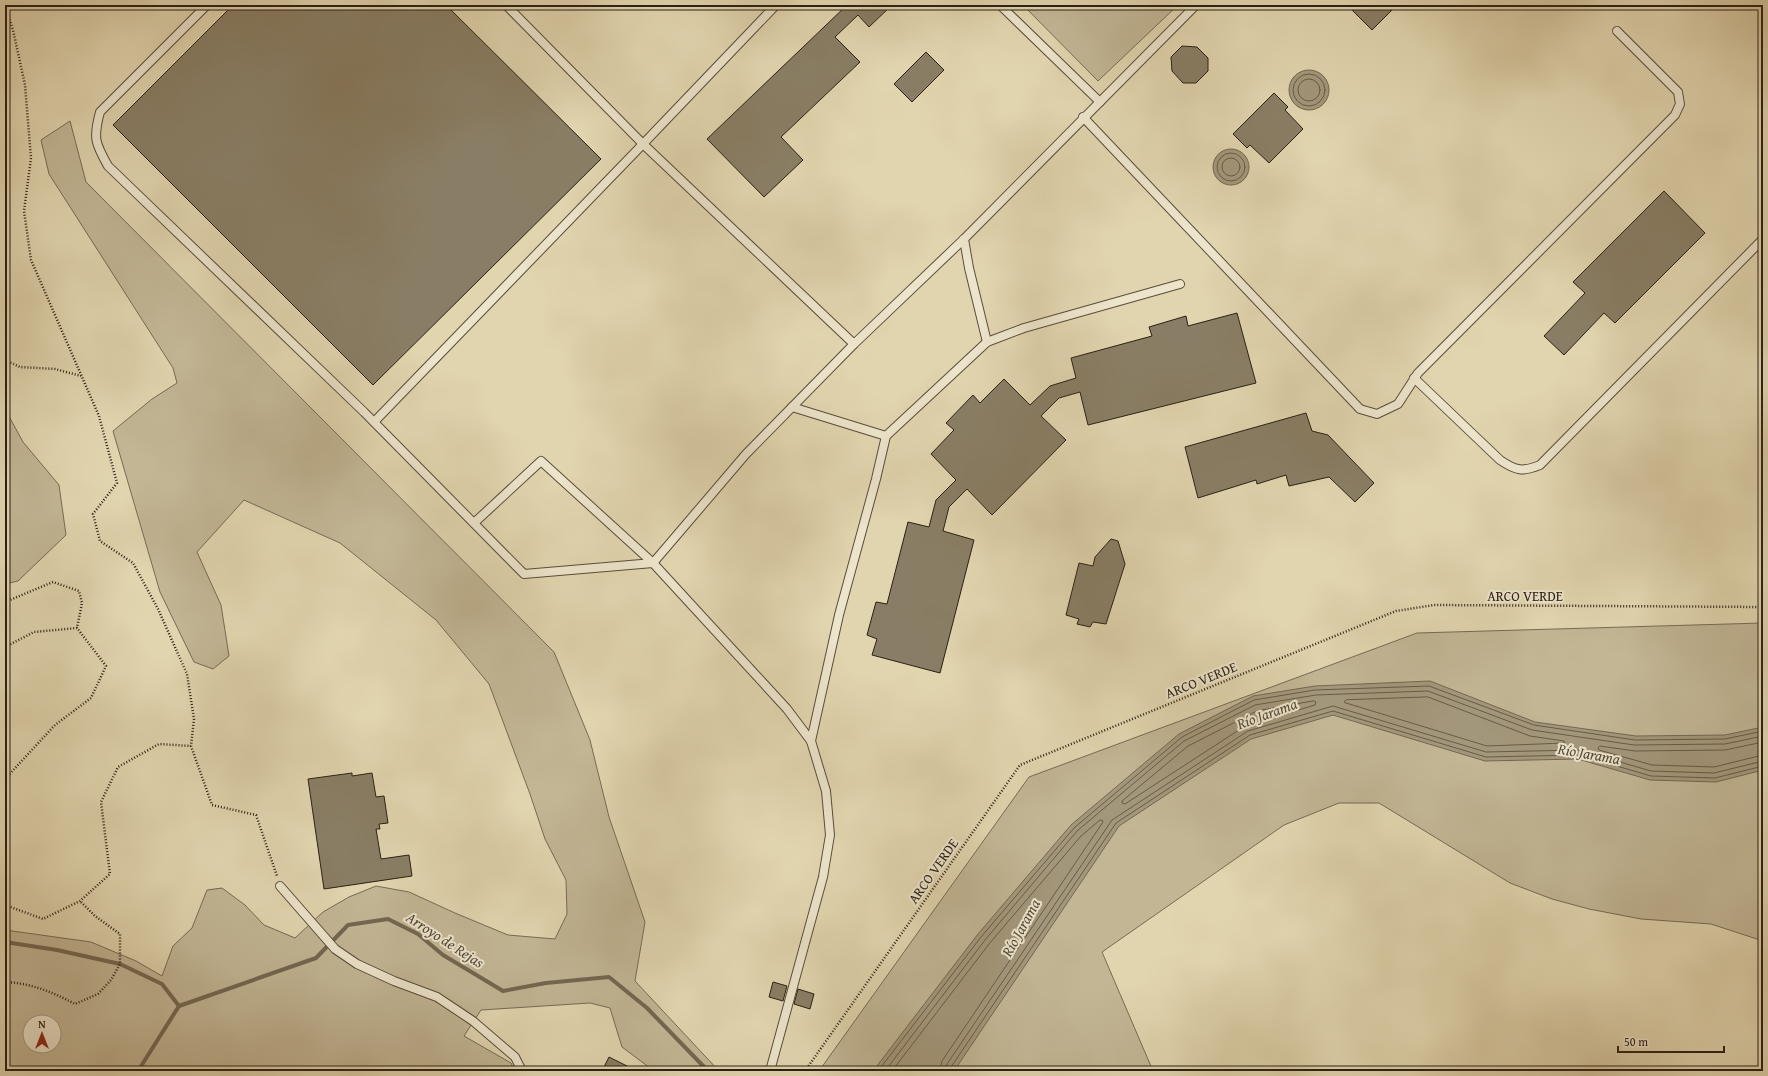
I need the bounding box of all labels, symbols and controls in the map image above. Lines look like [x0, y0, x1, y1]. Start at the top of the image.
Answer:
street label: ARCO VERDE [1487, 586, 1563, 606]
street label: ARCO VERDE [1162, 657, 1240, 703]
water label: Río Jarama [1233, 693, 1300, 734]
water label: Río Jarama [1555, 738, 1622, 769]
street label: ARCO VERDE [903, 834, 963, 908]
water label: Río Jarama [996, 895, 1045, 961]
water label: Arroyo de Rejas [402, 906, 489, 973]
north arrow [22, 1014, 62, 1054]
text: N [38, 1016, 46, 1032]
scale bar [1618, 1028, 1724, 1054]
text: 50 m [1624, 1033, 1648, 1050]

